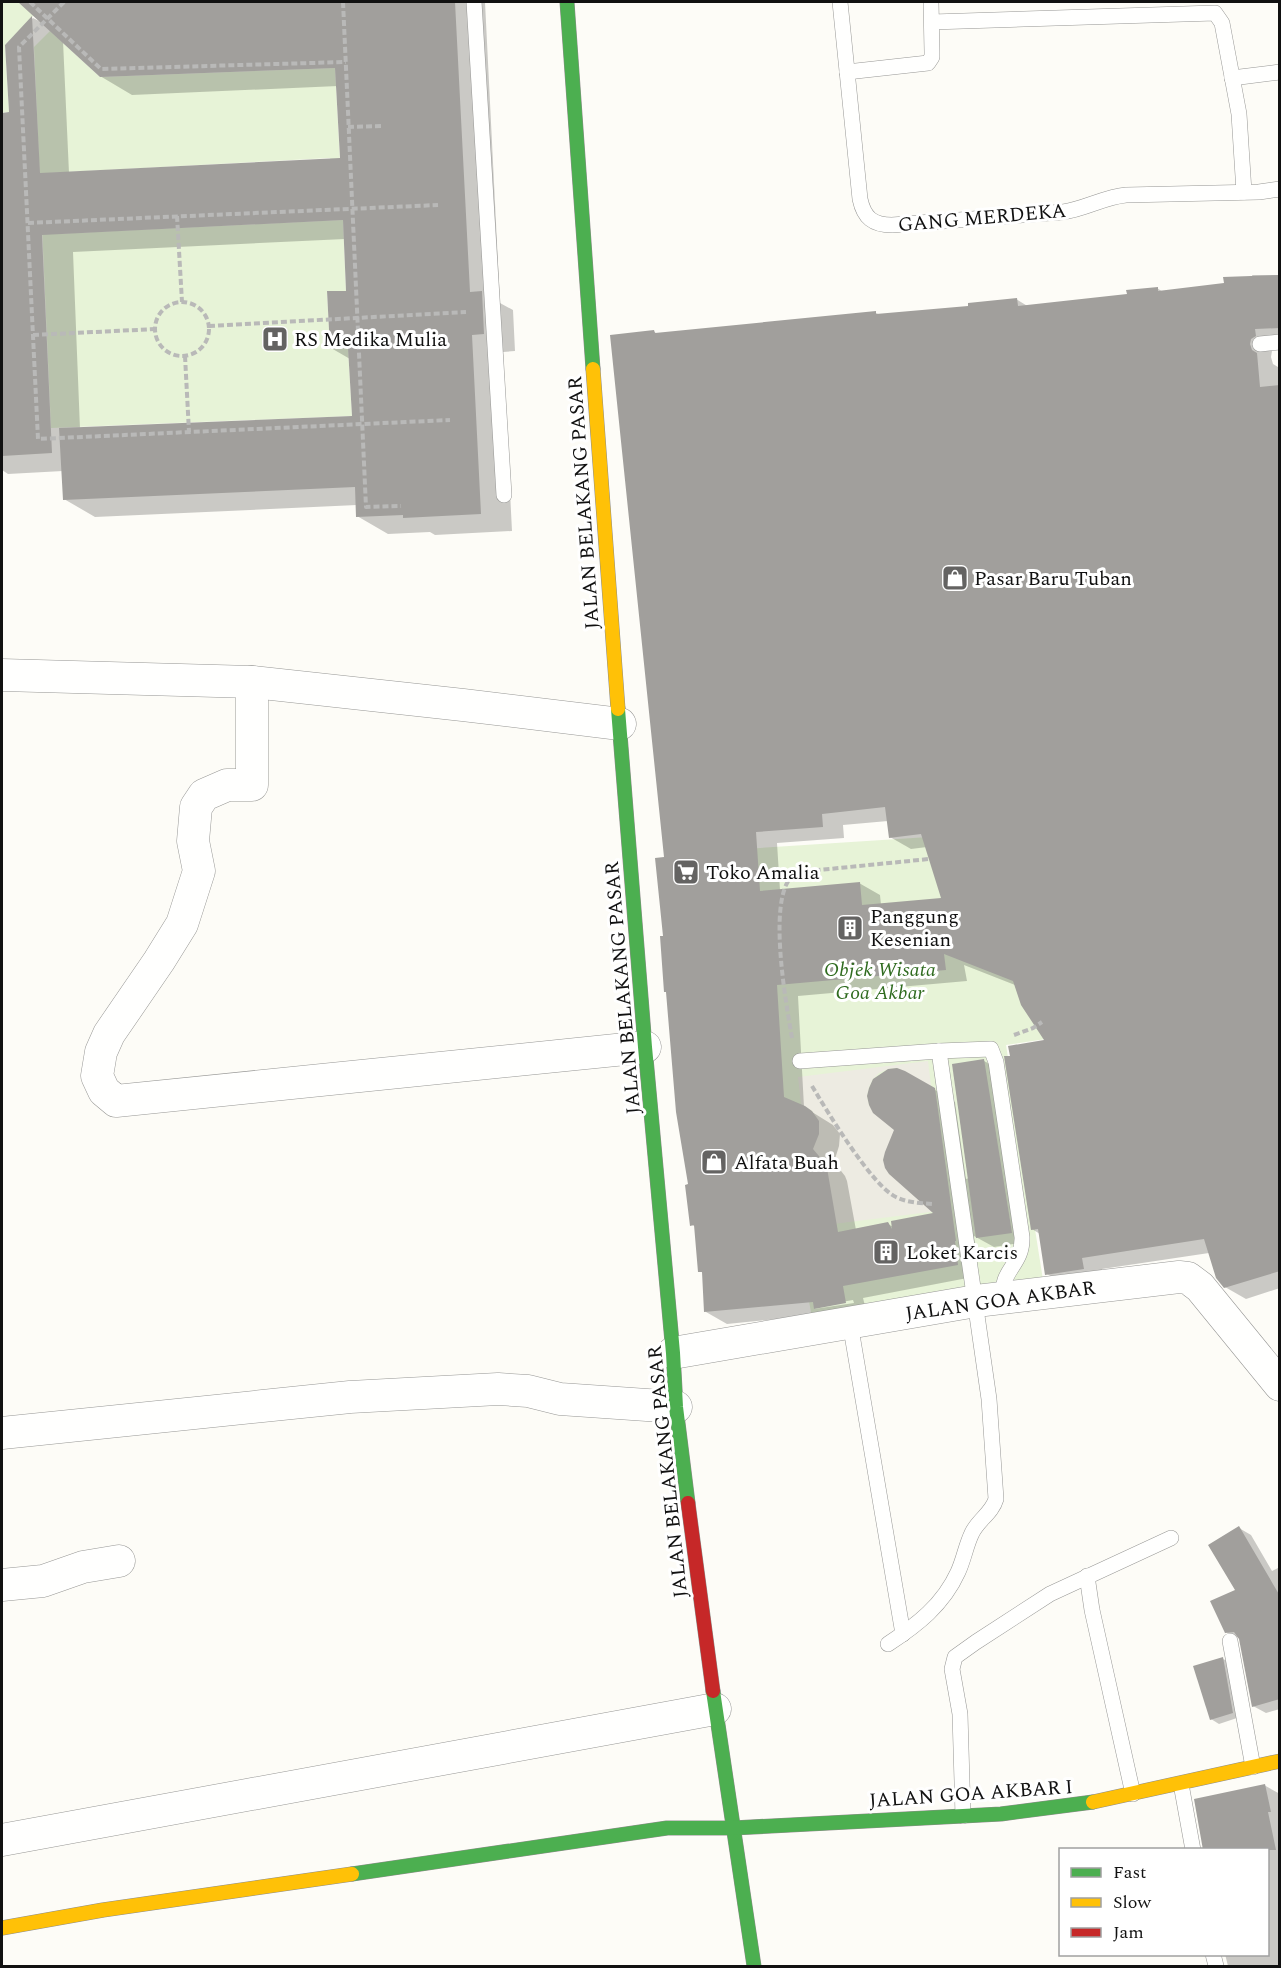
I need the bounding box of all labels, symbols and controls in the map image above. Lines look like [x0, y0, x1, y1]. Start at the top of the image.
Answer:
street label: GANG MERDEKA [897, 196, 1068, 240]
hospital icon: RS Medika Mulia [260, 324, 290, 354]
place label: RS Medika Mulia [294, 325, 447, 355]
street label: JALAN BELAKANG PASAR [560, 375, 608, 630]
shop icon: Pasar Baru Tuban [940, 563, 970, 593]
place label: Pasar Baru Tuban [974, 564, 1132, 594]
supermarket icon: Toko Amalia [671, 857, 701, 887]
place label: Toko Amalia [706, 858, 820, 888]
street label: JALAN BELAKANG PASAR [597, 860, 649, 1116]
place label: Panggung Kesenian [870, 902, 959, 955]
building icon: Panggung Kesenian [835, 913, 865, 943]
park label: Objek Wisata Goa Akbar [824, 955, 936, 1008]
shop icon: Alfata Buah [699, 1147, 729, 1177]
place label: Alfata Buah [734, 1148, 839, 1178]
building icon: Loket Karcis [871, 1237, 901, 1267]
place label: Loket Karcis [906, 1238, 1018, 1268]
street label: JALAN GOA AKBAR [903, 1273, 1098, 1329]
street label: JALAN BELAKANG PASAR [640, 1343, 696, 1600]
street label: JALAN GOA AKBAR I [868, 1772, 1074, 1816]
legend [1059, 1848, 1269, 1956]
text: Fast [1113, 1859, 1146, 1886]
text: Slow [1113, 1889, 1152, 1916]
text: Jam [1113, 1919, 1144, 1946]

